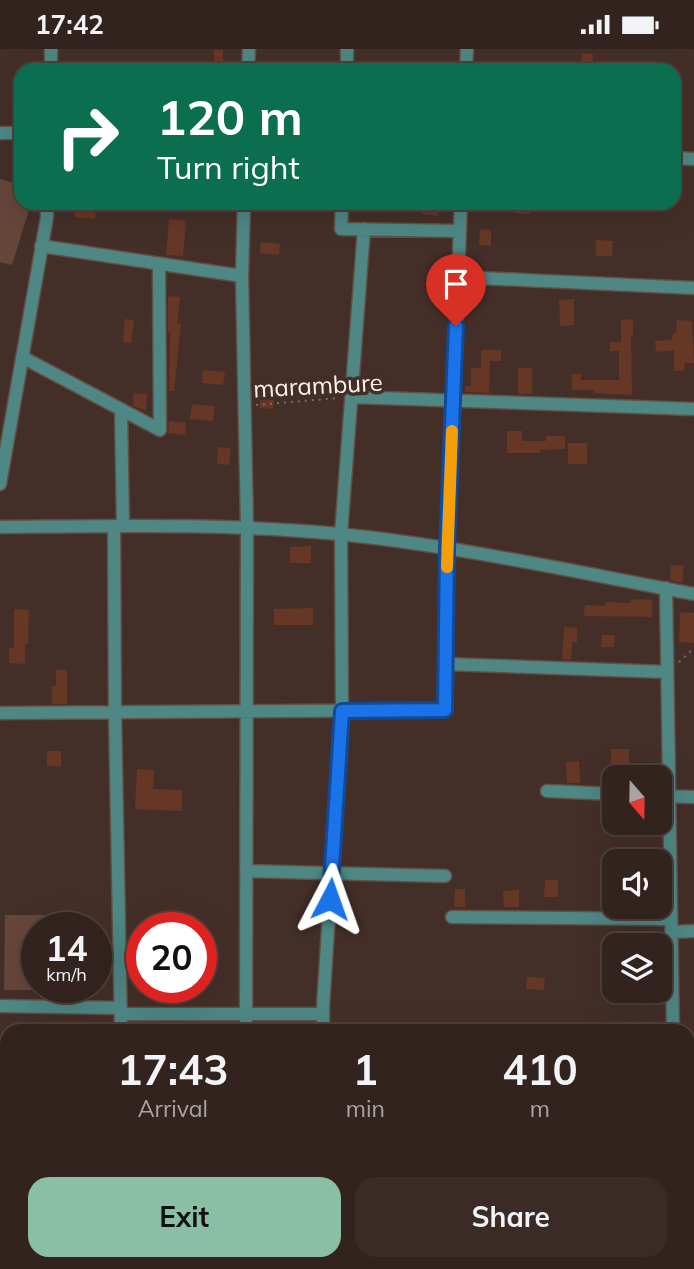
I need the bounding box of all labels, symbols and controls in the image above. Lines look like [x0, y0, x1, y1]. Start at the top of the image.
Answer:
text: 17:42 [35, 8, 104, 41]
text: 120 m [157, 86, 303, 147]
icon: right [42, 91, 133, 182]
text: Turn right [157, 147, 300, 187]
pin [426, 254, 486, 326]
icon: arrive [437, 265, 475, 303]
street label: marambure [253, 367, 383, 403]
north arrow [602, 765, 672, 835]
map controls [602, 765, 672, 1003]
button: sound [602, 849, 672, 919]
position arrow [293, 862, 367, 936]
speed limit sign: 20 [126, 912, 217, 1003]
text: 14 [45, 926, 88, 970]
button: layers [602, 933, 672, 1003]
text: km/h [46, 963, 87, 986]
text: 17:43 [117, 1043, 228, 1096]
text: 1 [353, 1043, 378, 1096]
text: 410 [502, 1043, 578, 1096]
text: Arrival [138, 1094, 208, 1123]
text: min [346, 1094, 385, 1123]
text: m [530, 1094, 550, 1123]
button: Exit [28, 1177, 341, 1257]
button: Share [355, 1177, 667, 1257]

